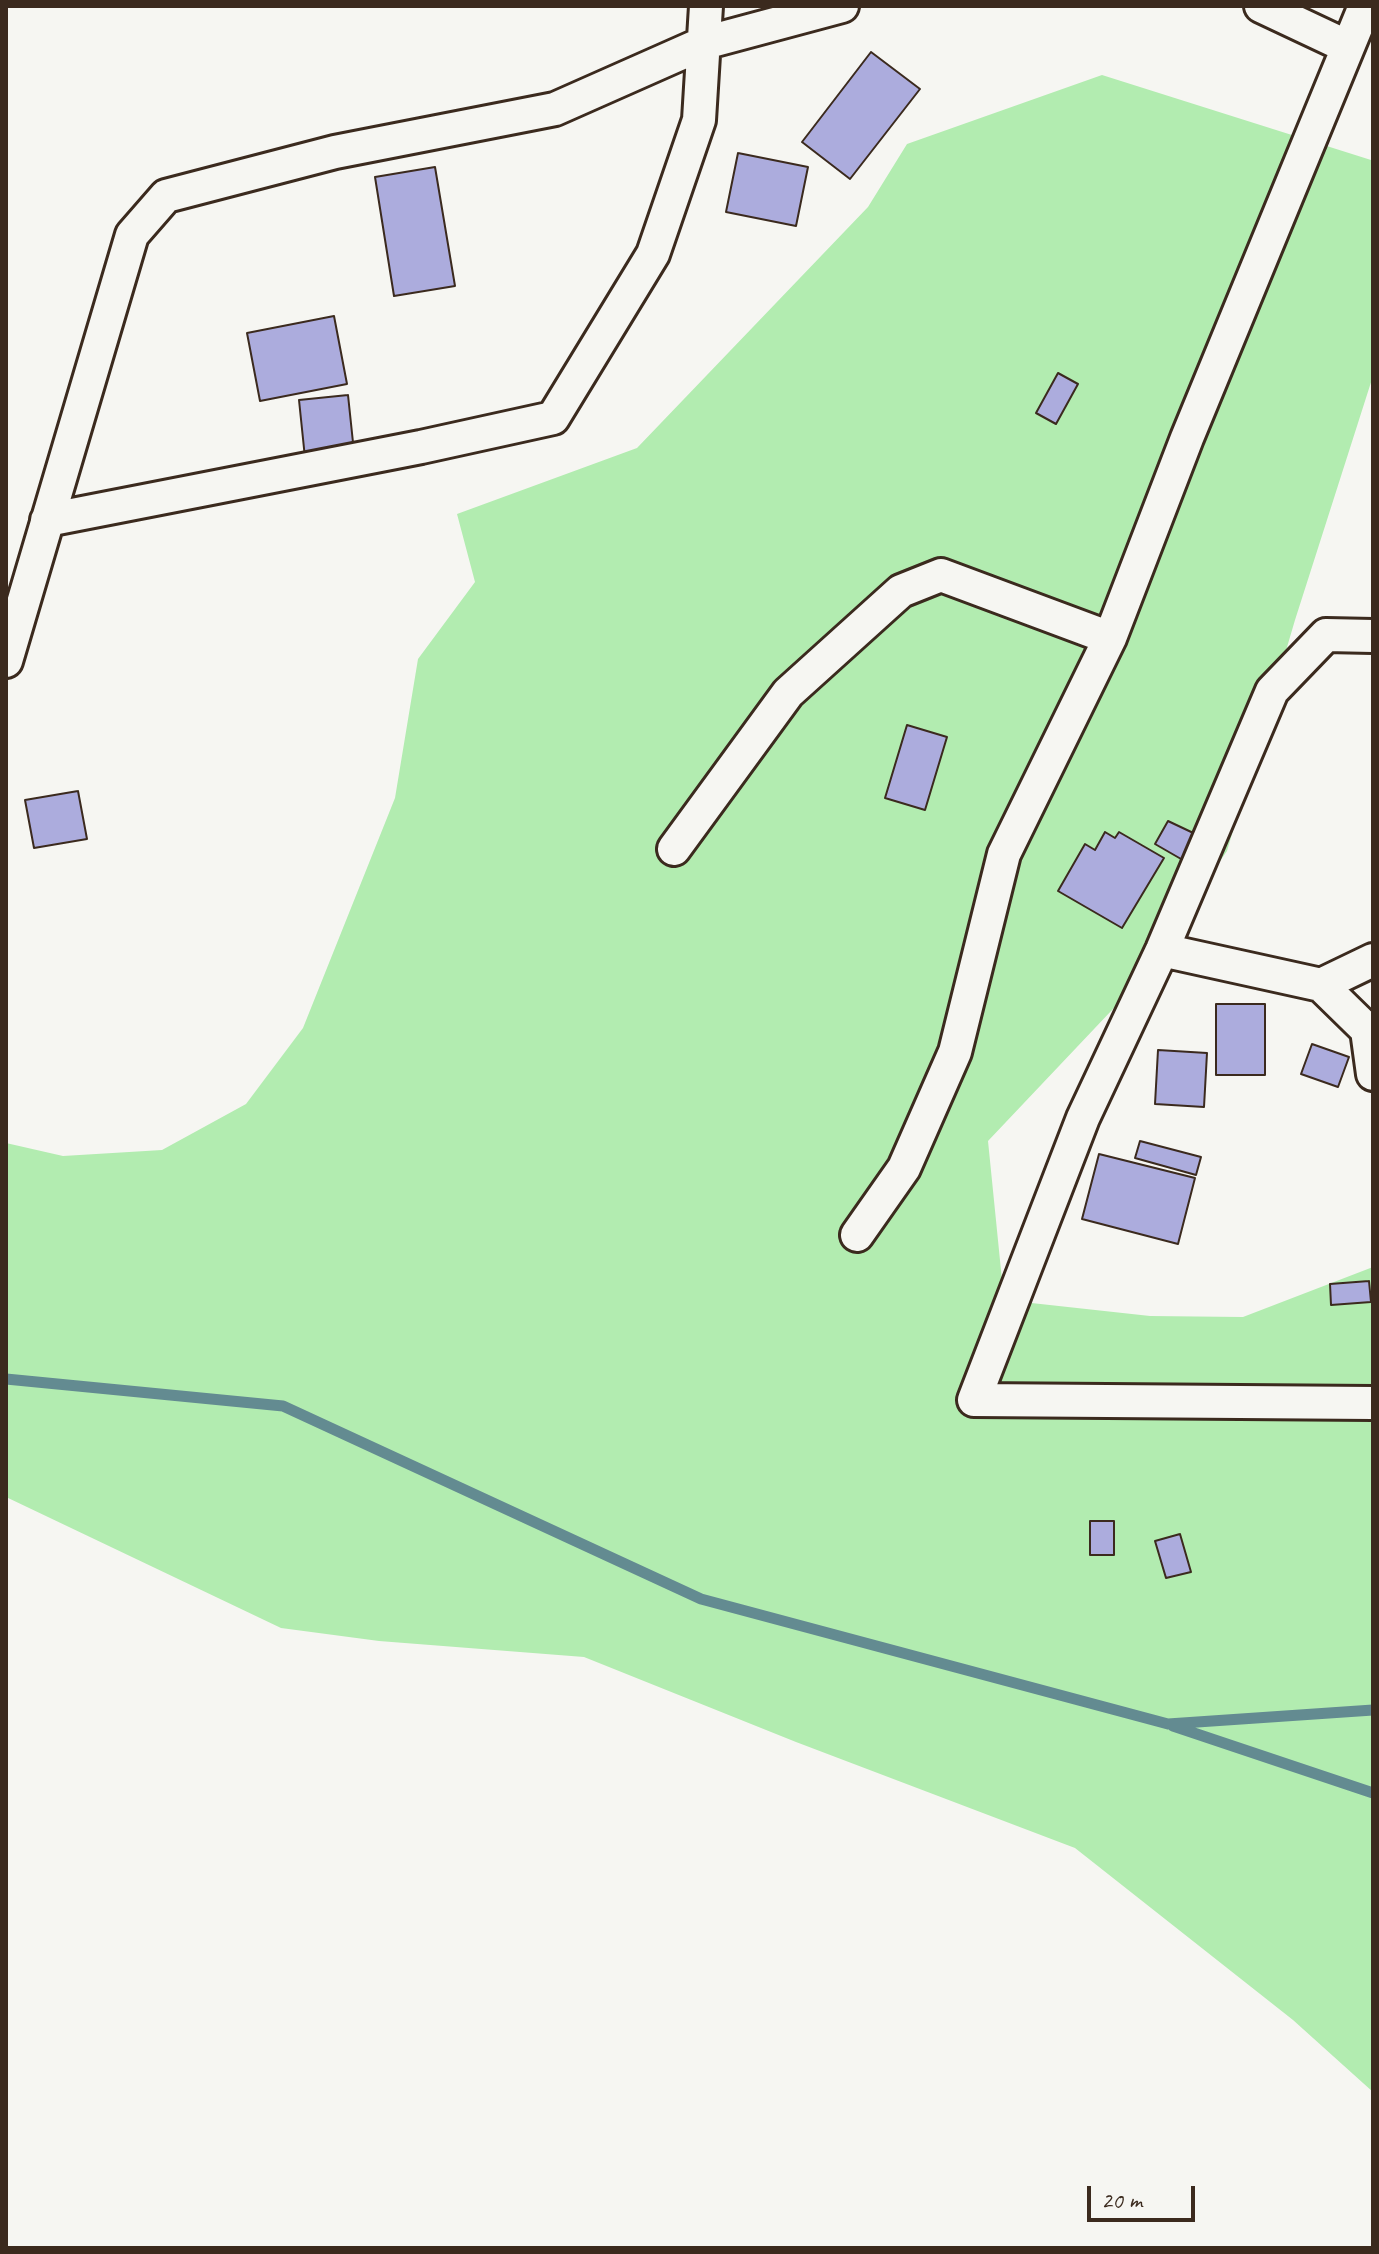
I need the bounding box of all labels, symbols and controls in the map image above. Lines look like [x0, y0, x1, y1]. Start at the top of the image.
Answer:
scale bar [1091, 2170, 1199, 2220]
text: 20 m [1101, 2185, 1142, 2215]

